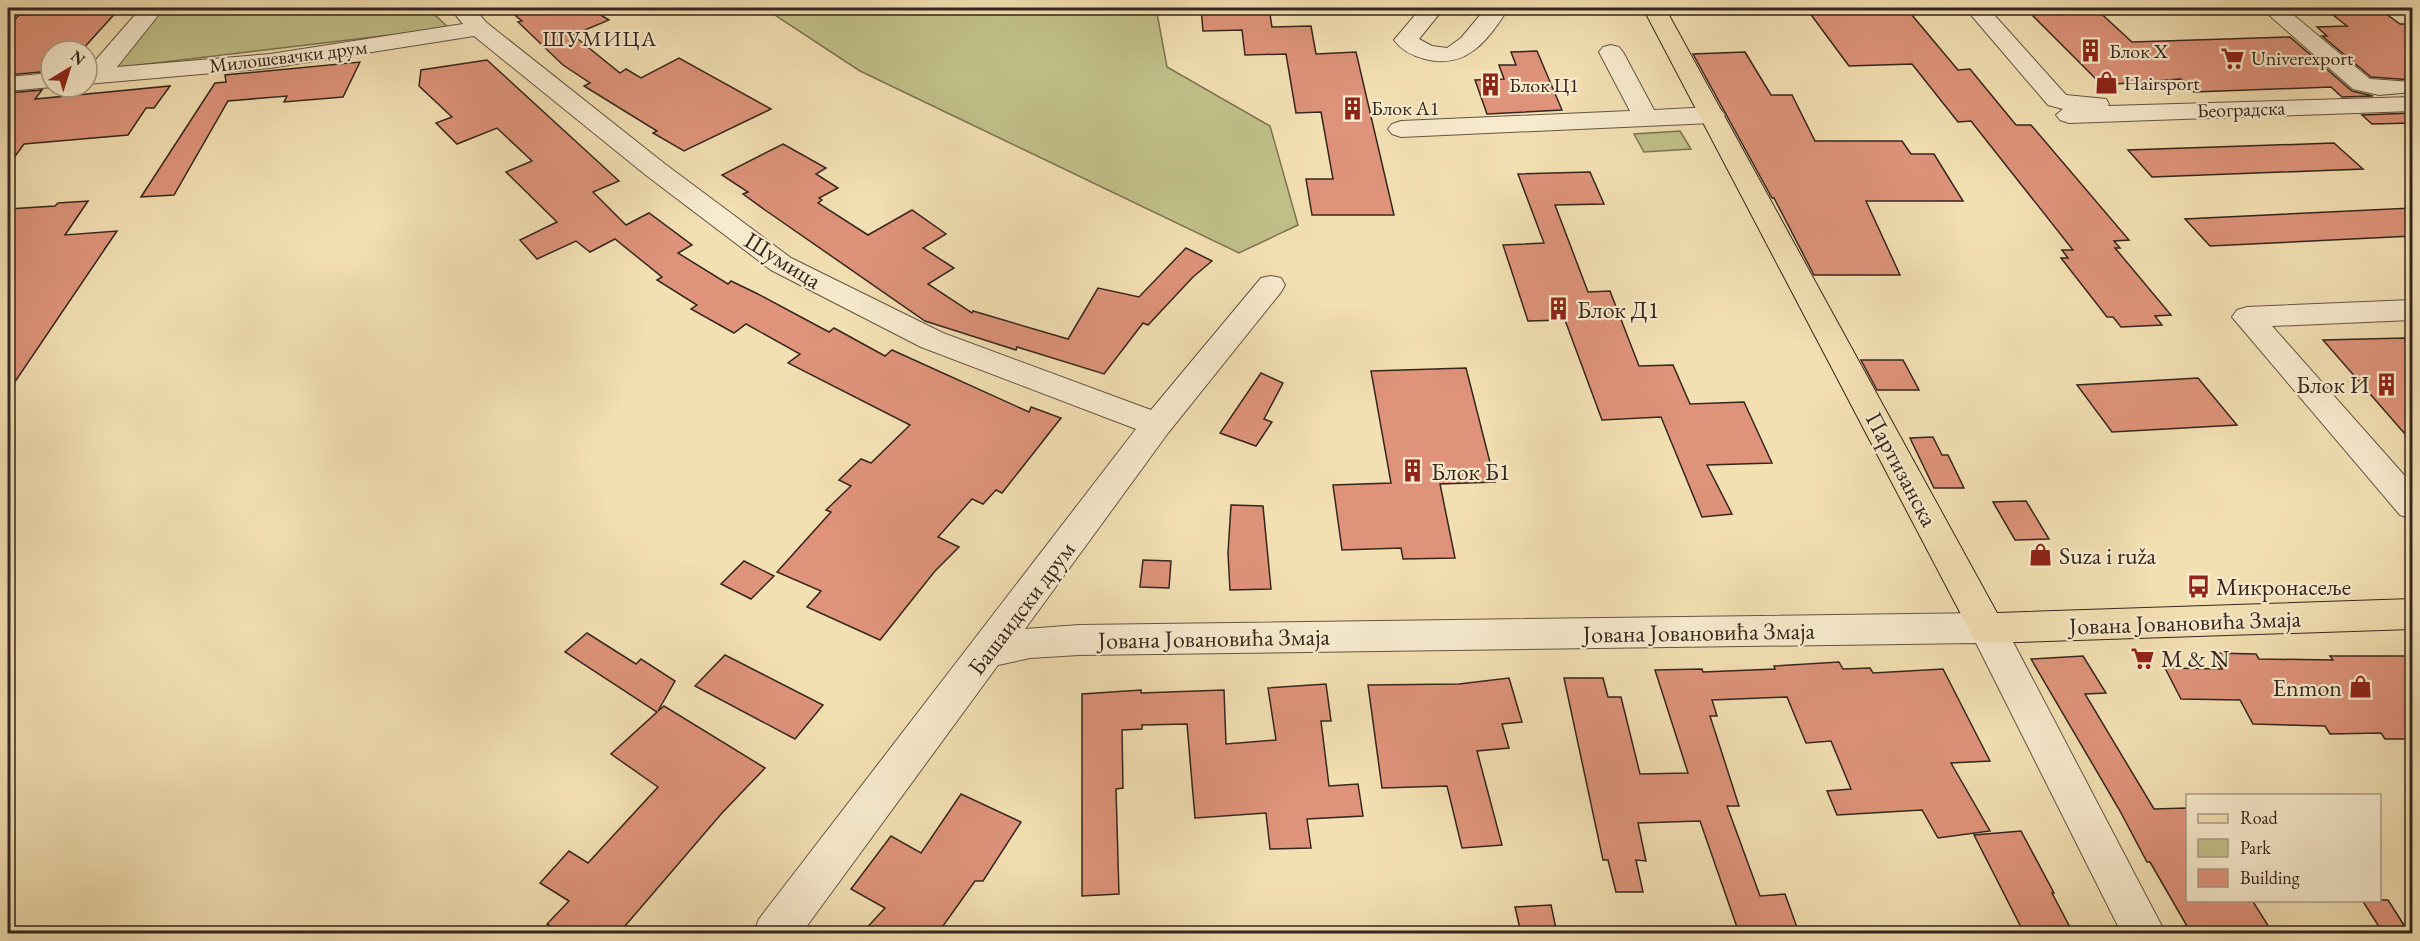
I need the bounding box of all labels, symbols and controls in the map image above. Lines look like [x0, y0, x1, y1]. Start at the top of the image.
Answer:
district label: ШУМИЦА [542, 24, 658, 53]
street label: Милошевачки друм [207, 33, 369, 79]
building icon: Блок Х [2078, 38, 2104, 64]
place label: Блок Х [2109, 38, 2168, 64]
north arrow [39, 39, 99, 99]
text: N [66, 45, 90, 70]
supermarket icon: Univerexport [2220, 45, 2246, 71]
place label: Univerexport [2251, 45, 2354, 71]
shop icon: Hairsport [2093, 70, 2119, 96]
place label: Hairsport [2124, 70, 2200, 96]
building icon: Блок Ц1 [1478, 72, 1504, 98]
place label: Блок Ц1 [1509, 72, 1579, 98]
street label: Београдска [2196, 94, 2286, 124]
building icon: Блок А1 [1340, 95, 1366, 121]
place label: Блок А1 [1371, 95, 1439, 121]
street label: Шумица [739, 224, 828, 296]
place label: Блок Д1 [1577, 294, 1659, 325]
building icon: Блок Д1 [1546, 296, 1572, 322]
place label: Блок И [2296, 369, 2369, 400]
building icon: Блок И [2374, 371, 2400, 397]
street label: Партизанска [1859, 406, 1945, 532]
place label: Блок Б1 [1431, 456, 1510, 487]
building icon: Блок Б1 [1400, 458, 1426, 484]
street label: Башаидски друм [960, 535, 1082, 681]
place label: Suza i ruža [2059, 540, 2157, 571]
shop icon: Suza i ruža [2028, 542, 2054, 568]
place label: Микронасеље [2216, 571, 2351, 602]
bus stop icon: Микронасеље [2185, 573, 2211, 599]
street label: Јована Јовановића Змаја [2066, 602, 2302, 642]
street label: Јована Јовановића Змаја [1581, 614, 1816, 650]
street label: Јована Јовановића Змаја [1096, 620, 1331, 656]
place label: M & N [2161, 643, 2229, 674]
supermarket icon: M & N [2130, 645, 2156, 671]
place label: Enmon [2273, 672, 2342, 703]
shop icon: Enmon [2347, 674, 2373, 700]
legend [2186, 794, 2381, 902]
text: Road [2240, 806, 2279, 829]
text: Park [2240, 836, 2271, 859]
text: Building [2240, 866, 2300, 889]

